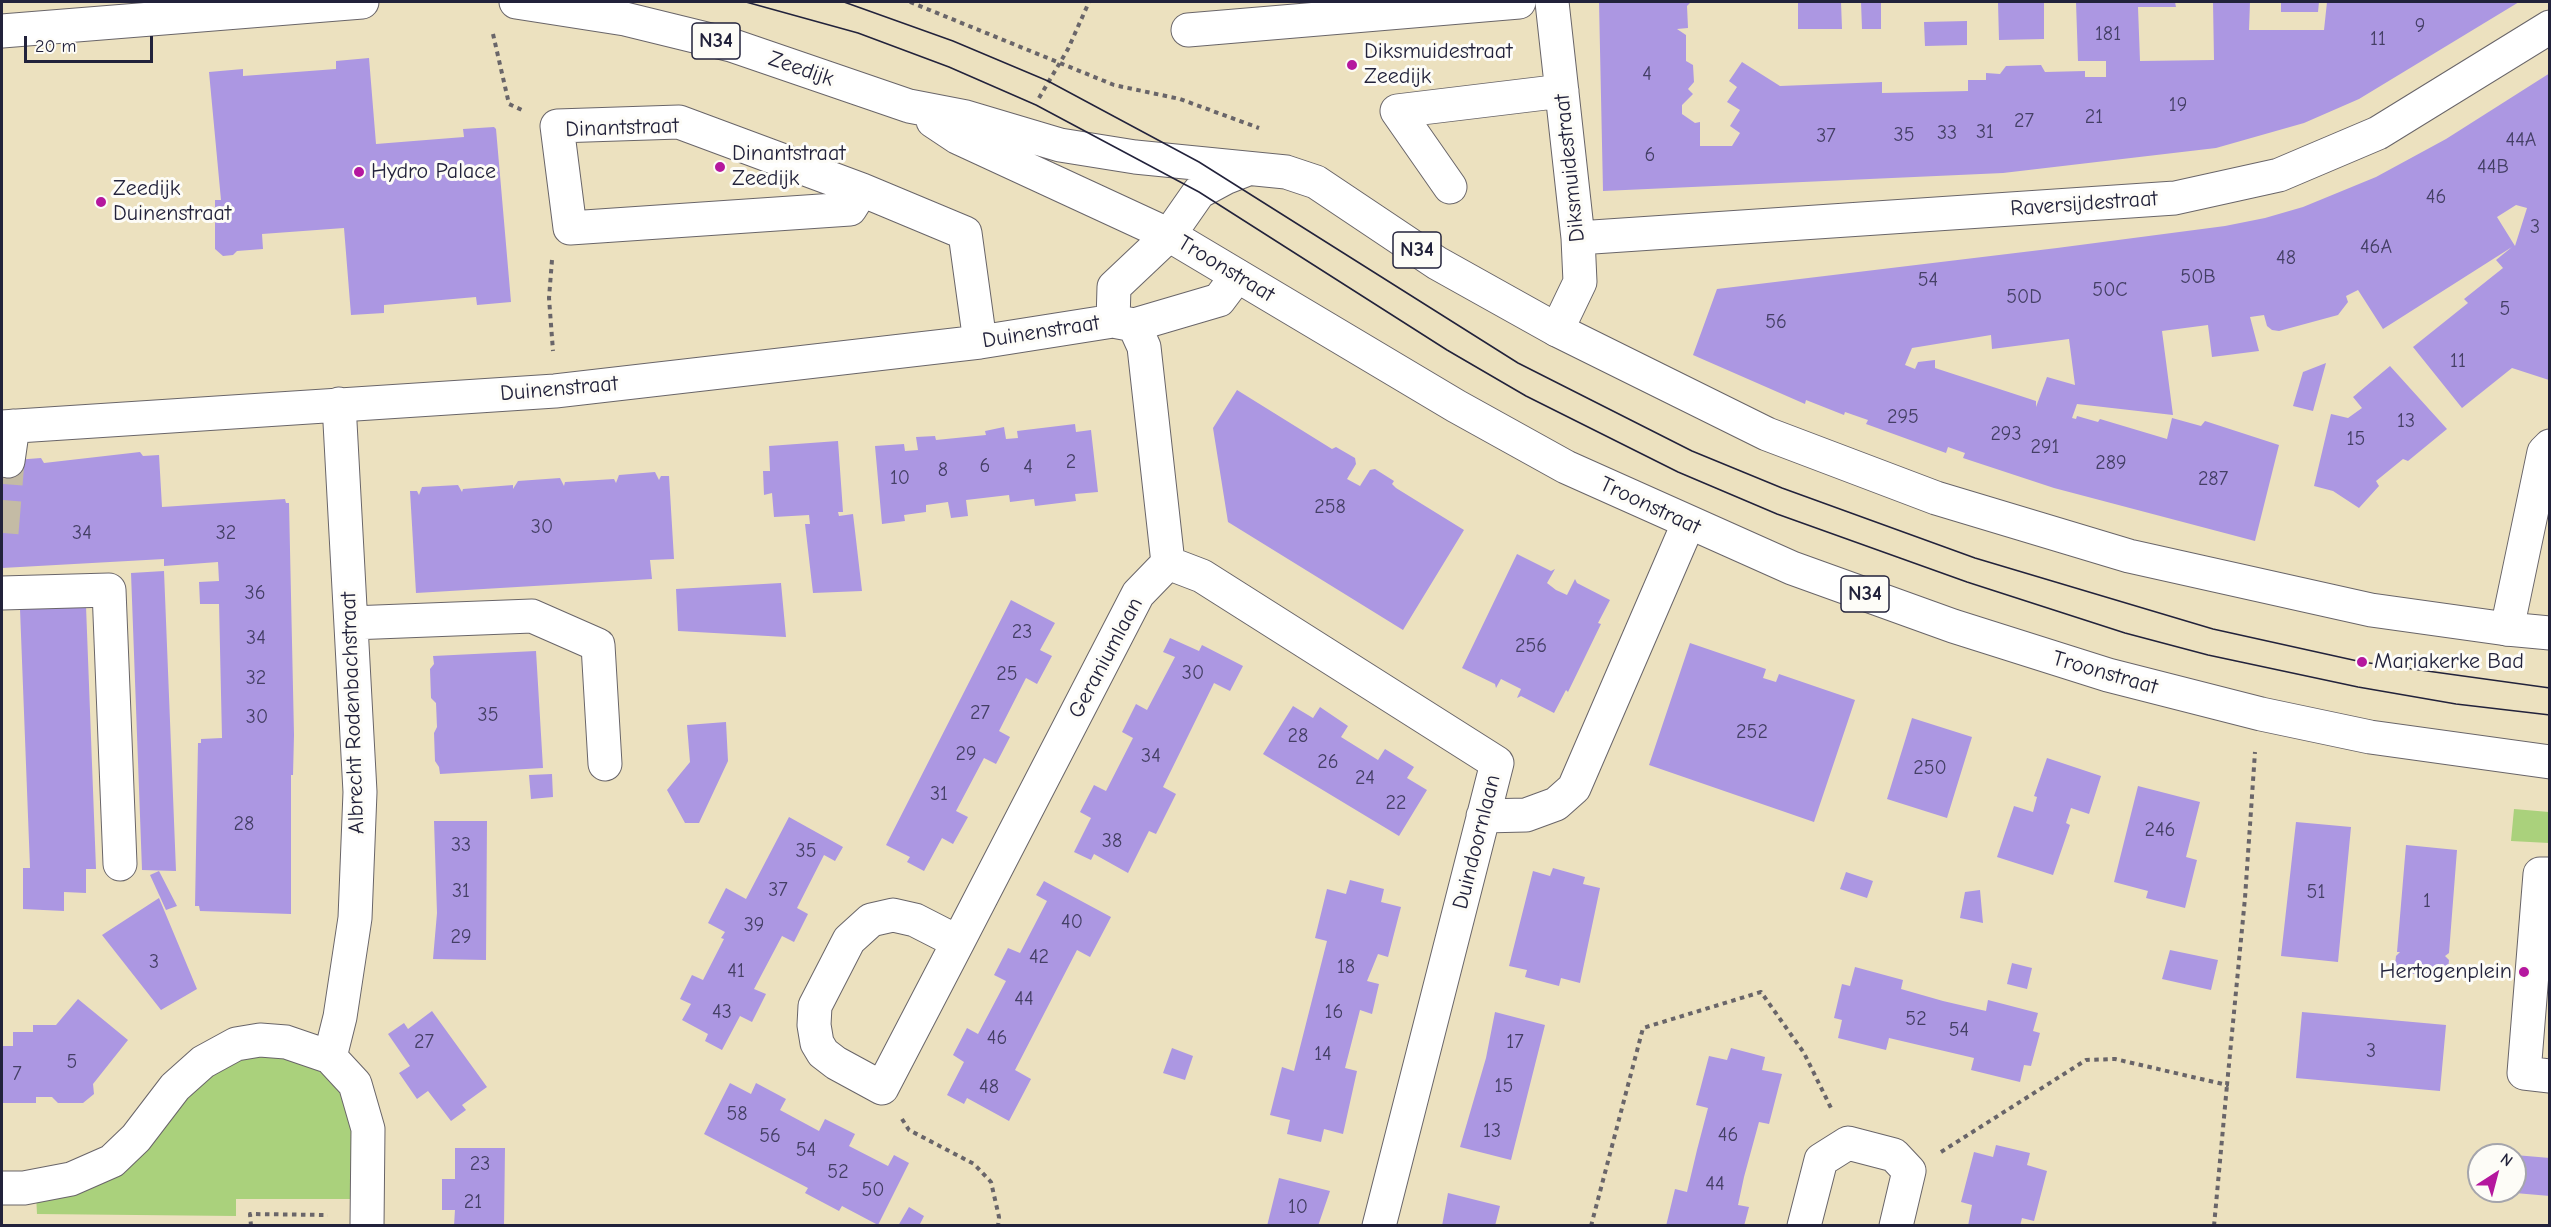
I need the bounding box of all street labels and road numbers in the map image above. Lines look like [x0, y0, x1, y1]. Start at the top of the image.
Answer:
road number: N34 [692, 23, 740, 59]
street label: Zeedijk [765, 46, 837, 92]
street label: Diksmuidestraat [1549, 93, 1591, 243]
street label: Dinantstraat [565, 113, 679, 143]
street label: Raversijdestraat [2010, 186, 2158, 222]
street label: Troonstraat [1173, 230, 1279, 308]
road number: N34 [1393, 232, 1441, 268]
street label: Duinenstraat [981, 310, 1101, 354]
street label: Duinenstraat [499, 371, 619, 407]
street label: Troonstraat [1595, 471, 1705, 541]
road number: N34 [1841, 576, 1889, 612]
street label: Albrecht Rodenbachstraat [336, 591, 370, 835]
street label: Geraniumlaan [1063, 593, 1149, 723]
street label: Troonstraat [2049, 645, 2161, 701]
street label: Duindoornlaan [1448, 772, 1506, 912]

